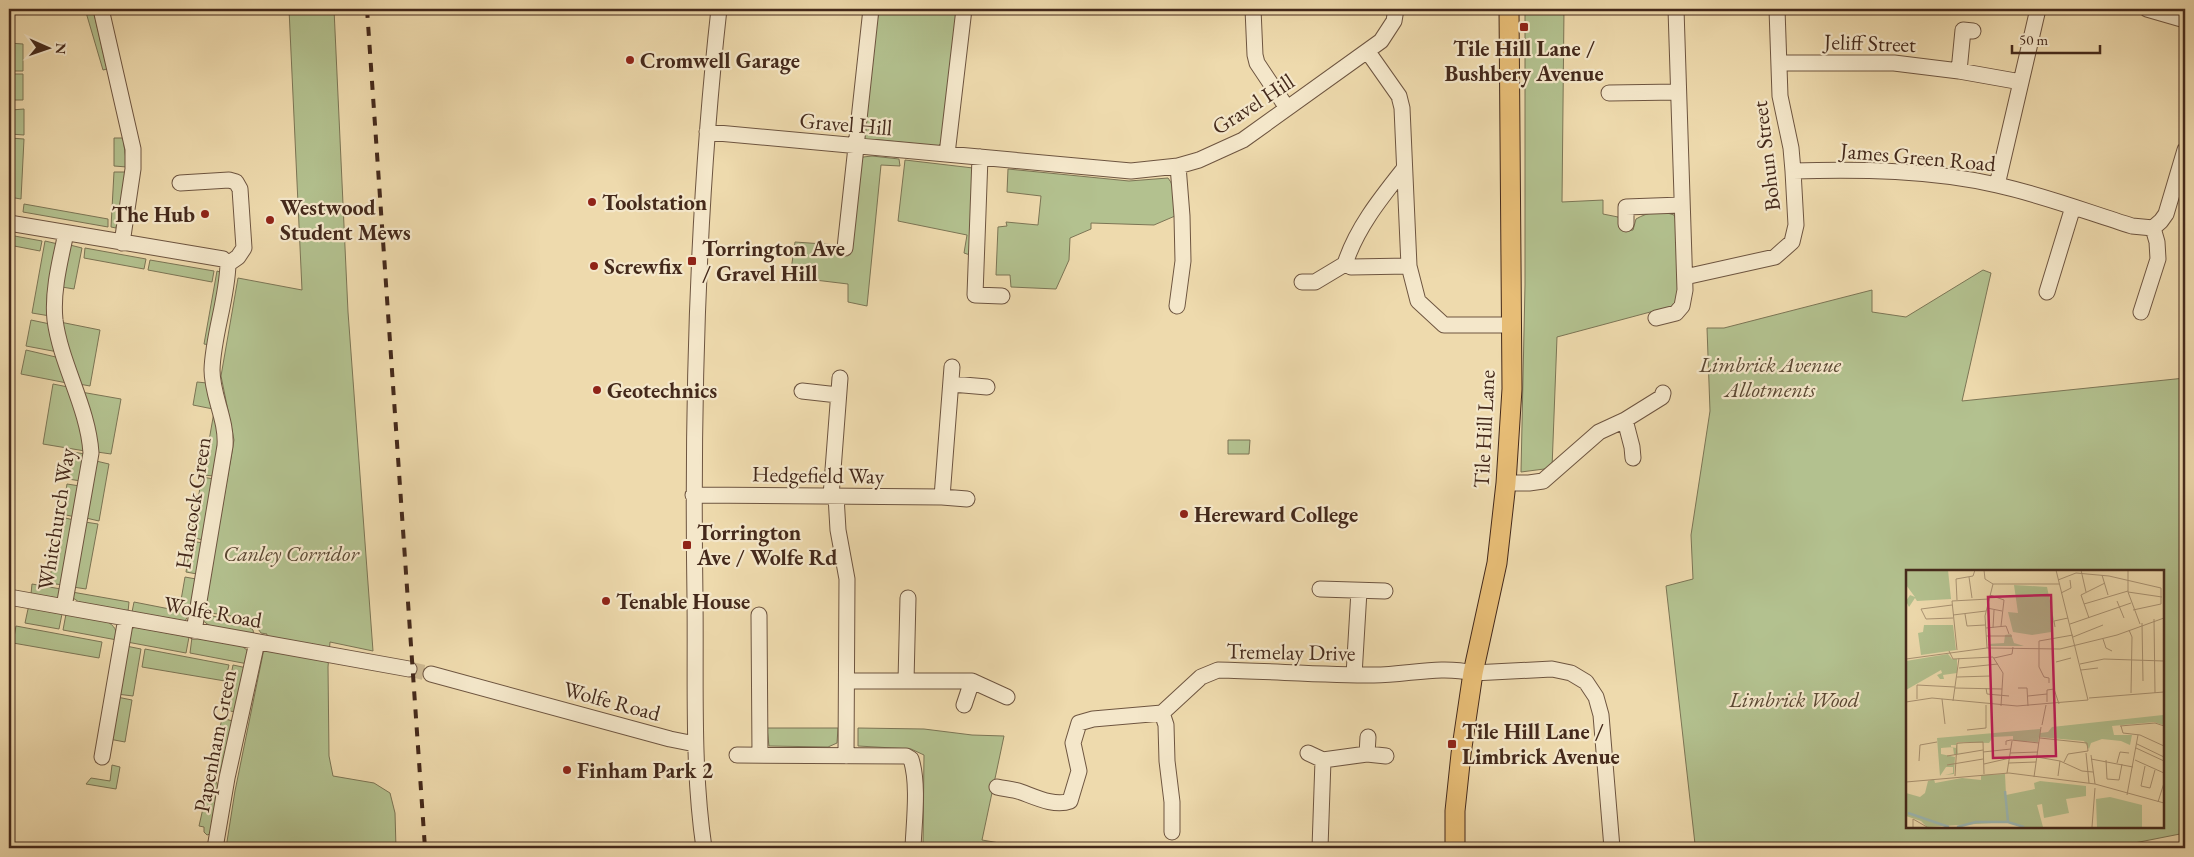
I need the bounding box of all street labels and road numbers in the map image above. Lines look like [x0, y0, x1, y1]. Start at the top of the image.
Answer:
street label: Jeliff Street [1821, 27, 1917, 59]
street label: Gravel Hill [1206, 67, 1300, 141]
street label: Bohun Street [1745, 99, 1787, 213]
street label: Gravel Hill [798, 106, 894, 142]
street label: James Green Road [1837, 136, 1998, 178]
street label: Tile Hill Lane [1466, 369, 1502, 489]
street label: Hancock Green [168, 435, 218, 571]
street label: Whitchurch Way [30, 445, 82, 592]
street label: Hedgefield Way [752, 459, 885, 491]
street label: Wolfe Road [162, 589, 265, 635]
street label: Tremelay Drive [1226, 636, 1356, 668]
street label: Papenham Green [187, 667, 243, 815]
street label: Wolfe Road [560, 674, 665, 728]

